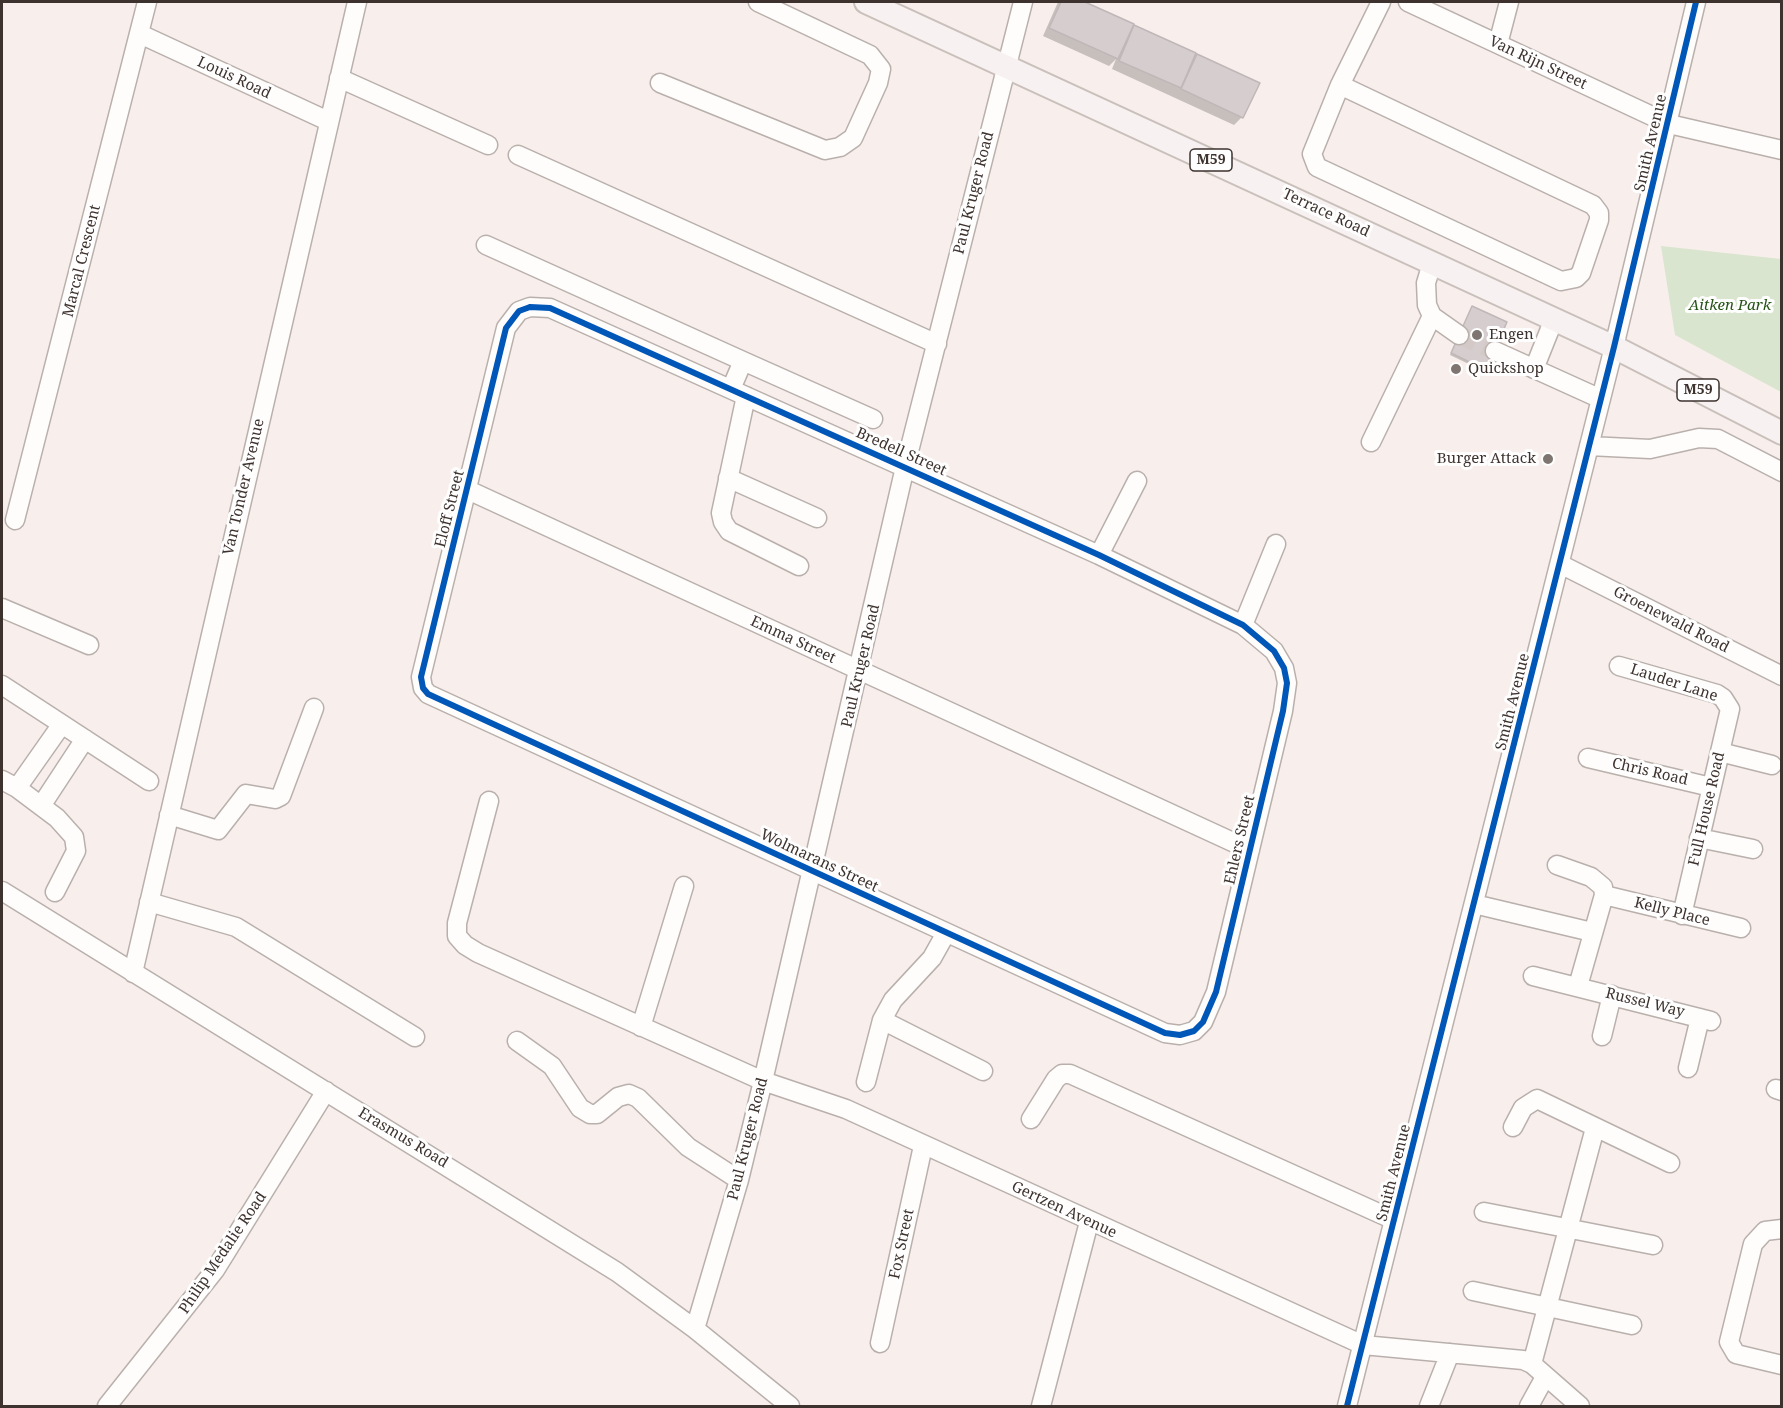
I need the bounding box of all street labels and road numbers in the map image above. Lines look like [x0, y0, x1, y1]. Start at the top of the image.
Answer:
street label: Van Rijn Street [1486, 32, 1590, 94]
street label: Louis Road [194, 53, 274, 103]
street label: Smith Avenue [1631, 93, 1671, 193]
street label: Paul Kruger Road [950, 130, 998, 256]
road number: M59 [1190, 149, 1232, 171]
street label: Terrace Road [1280, 185, 1372, 241]
street label: Marcal Crescent [59, 203, 105, 319]
road number: M59 [1677, 379, 1719, 401]
street label: Van Tonder Avenue [220, 417, 268, 557]
street label: Bredell Street [853, 424, 949, 480]
street label: Eloff Street [432, 468, 468, 550]
street label: Groenewald Road [1610, 583, 1732, 657]
street label: Paul Kruger Road [838, 603, 884, 729]
street label: Emma Street [748, 612, 838, 668]
street label: Smith Avenue [1492, 652, 1534, 752]
street label: Lauder Lane [1628, 660, 1720, 706]
street label: Full House Road [1685, 750, 1729, 868]
street label: Chris Road [1610, 755, 1690, 789]
street label: Ehlers Street [1221, 794, 1259, 886]
street label: Wolmarans Street [757, 826, 881, 896]
street label: Kelly Place [1632, 894, 1712, 930]
street label: Russel Way [1604, 985, 1686, 1021]
street label: Paul Kruger Road [724, 1076, 772, 1202]
street label: Erasmus Road [355, 1104, 451, 1172]
street label: Smith Avenue [1373, 1123, 1415, 1223]
street label: Gertzen Avenue [1009, 1178, 1119, 1242]
street label: Philip Medalie Road [175, 1189, 271, 1317]
street label: Fox Street [886, 1207, 918, 1281]

